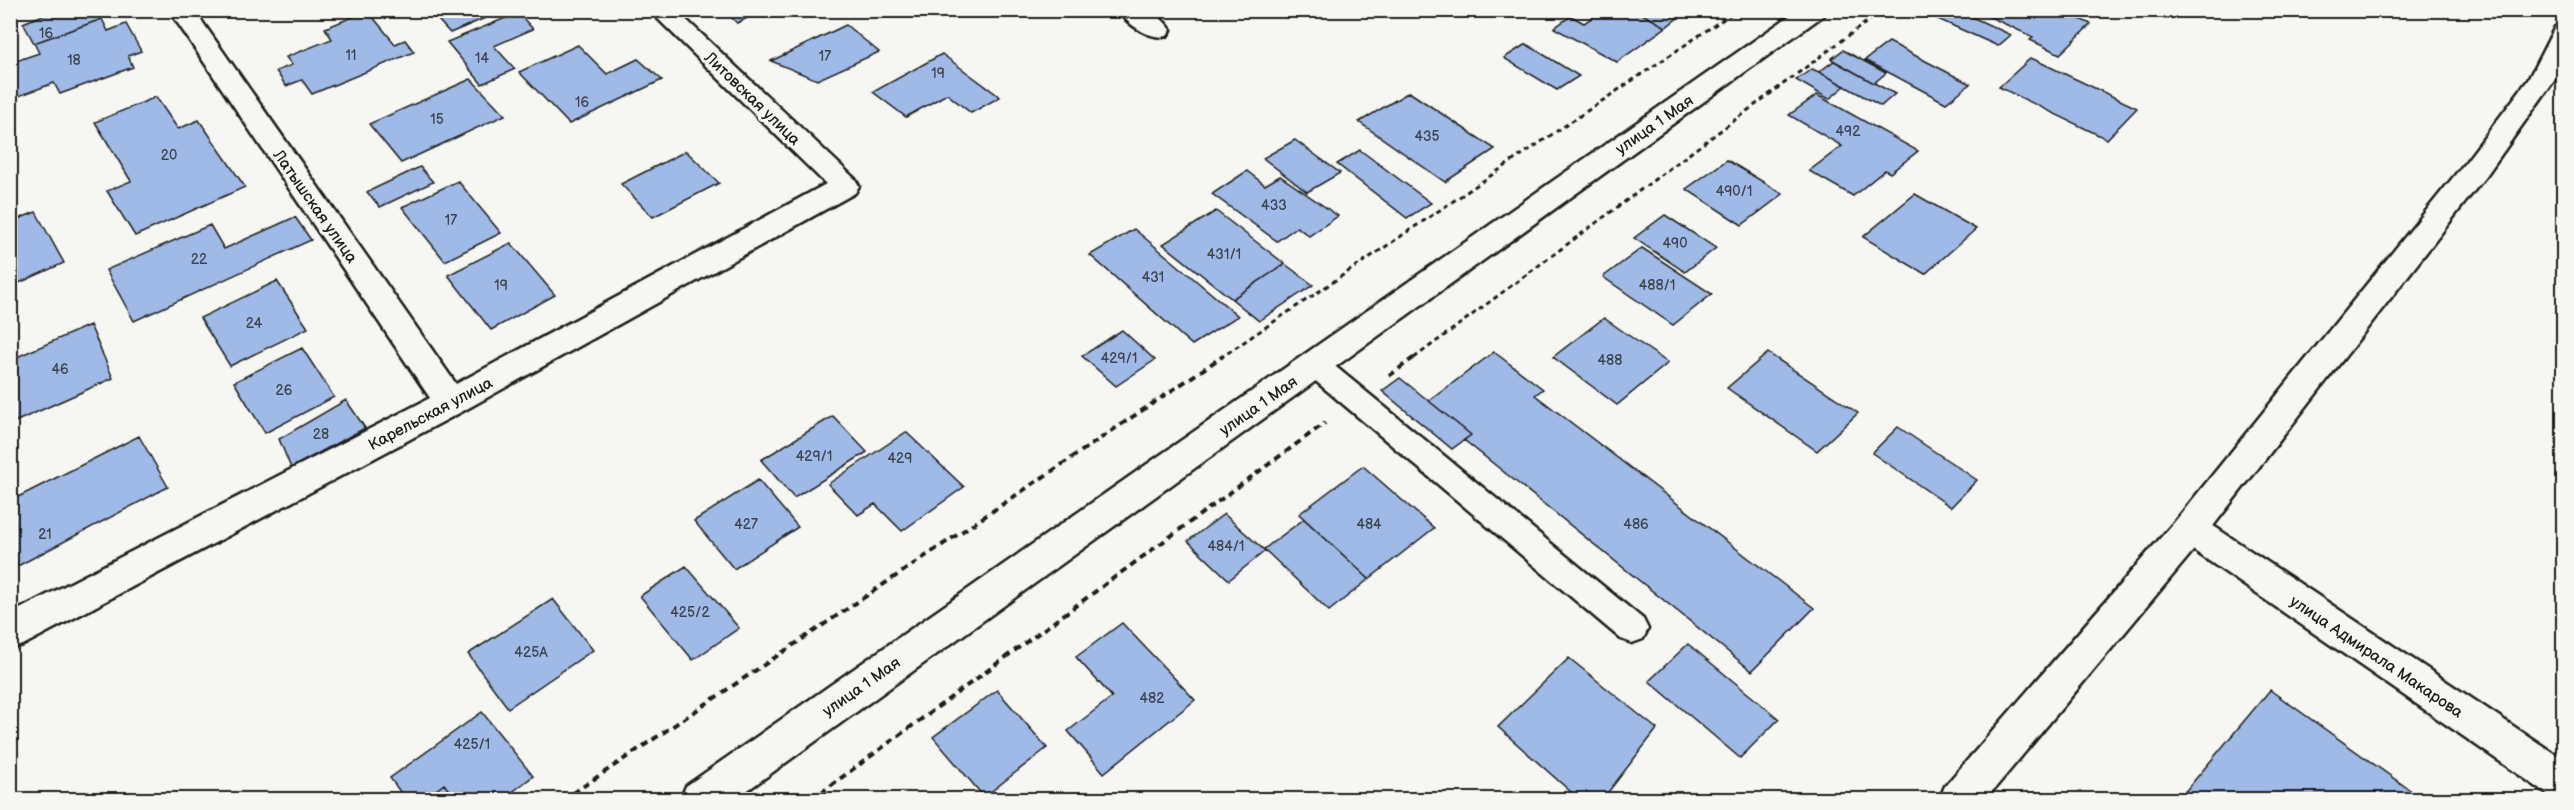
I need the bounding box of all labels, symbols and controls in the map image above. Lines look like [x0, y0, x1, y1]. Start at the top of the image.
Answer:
house number: 16 [39, 25, 53, 42]
house number: 11 [346, 47, 356, 64]
street label: Литовская улица [699, 48, 804, 150]
house number: 17 [819, 48, 831, 65]
house number: 14 [475, 50, 489, 67]
house number: 18 [67, 52, 81, 69]
house number: 19 [931, 65, 945, 82]
street label: улица 1 Мая [1612, 91, 1698, 159]
house number: 16 [575, 94, 589, 111]
house number: 15 [430, 111, 444, 128]
house number: 492 [1836, 123, 1861, 140]
house number: 435 [1414, 128, 1440, 145]
street label: Латышская улица [268, 146, 361, 268]
house number: 20 [161, 147, 177, 164]
house number: 490/1 [1716, 183, 1752, 200]
house number: 433 [1261, 197, 1287, 214]
house number: 17 [445, 212, 457, 229]
house number: 490 [1663, 235, 1687, 252]
house number: 431/1 [1207, 246, 1241, 263]
house number: 22 [191, 251, 208, 268]
house number: 431 [1142, 269, 1164, 286]
house number: 19 [494, 277, 508, 294]
house number: 488/1 [1639, 277, 1675, 294]
house number: 24 [246, 315, 263, 332]
house number: 429/1 [1101, 350, 1137, 367]
house number: 488 [1598, 352, 1622, 369]
house number: 46 [51, 361, 69, 378]
street label: улица 1 Мая [1216, 372, 1302, 440]
street label: Карельская улица [365, 373, 496, 455]
house number: 26 [276, 382, 293, 399]
house number: 28 [313, 426, 329, 443]
house number: 429/1 [796, 448, 832, 465]
house number: 429 [888, 450, 912, 467]
house number: 427 [734, 516, 758, 533]
house number: 484 [1356, 516, 1382, 533]
house number: 486 [1623, 516, 1649, 533]
house number: 21 [38, 526, 52, 543]
house number: 484/1 [1208, 538, 1245, 555]
street label: улица Адмирала Макарова [2286, 592, 2467, 723]
house number: 425/2 [670, 604, 710, 621]
house number: 425А [514, 644, 548, 661]
street label: улица 1 Мая [819, 653, 905, 721]
house number: 482 [1140, 690, 1165, 707]
house number: 425/1 [454, 736, 490, 753]

